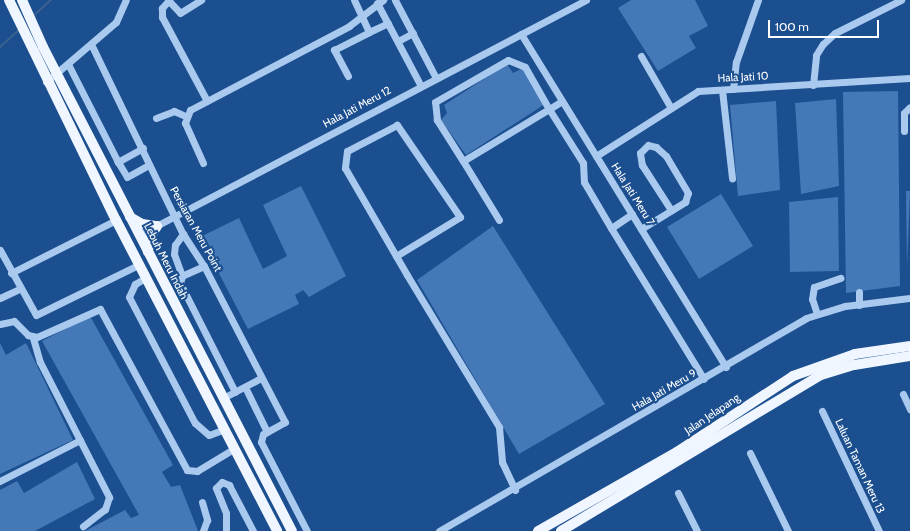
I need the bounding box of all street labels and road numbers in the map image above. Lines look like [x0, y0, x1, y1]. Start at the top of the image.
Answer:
street label: Hala Jati 10 [717, 69, 769, 85]
street label: Hala Jati Meru 12 [321, 84, 393, 130]
street label: Hala Jati Meru 7 [608, 160, 658, 228]
street label: Persiaran Meru Point [167, 184, 225, 274]
street label: Lebuh Meru Indah [141, 221, 191, 301]
street label: Hala Jati Meru 9 [629, 366, 699, 414]
street label: Jalan Jelapang [682, 391, 742, 437]
street label: Laluan Taman Meru 13 [832, 417, 888, 515]

